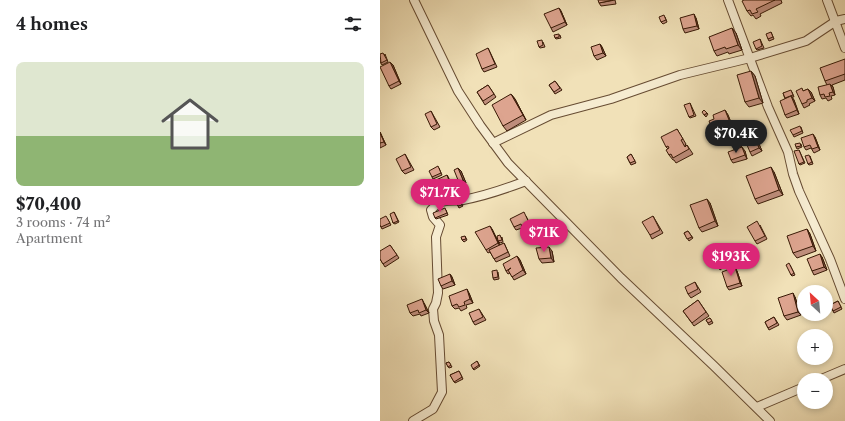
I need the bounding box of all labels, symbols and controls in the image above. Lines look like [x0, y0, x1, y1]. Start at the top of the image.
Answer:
icon: filters [342, 13, 364, 35]
text: 4 homes [16, 14, 88, 34]
icon: home [154, 88, 226, 160]
pin: $70.4K [703, 120, 769, 154]
text: $70.4K [714, 125, 758, 141]
pin: $71.7K [407, 179, 473, 213]
text: $71.7K [420, 184, 460, 200]
text: $70,400 [16, 194, 81, 214]
text: 3 rooms · 74 m² [16, 214, 111, 230]
pin: $71K [520, 219, 568, 253]
text: $71K [529, 224, 559, 240]
text: Apartment [16, 230, 83, 246]
pin: $193K [703, 243, 759, 277]
text: $193K [712, 248, 750, 264]
north arrow [797, 285, 833, 321]
map controls [797, 285, 833, 409]
button: + [797, 329, 833, 365]
button: − [797, 373, 833, 409]

